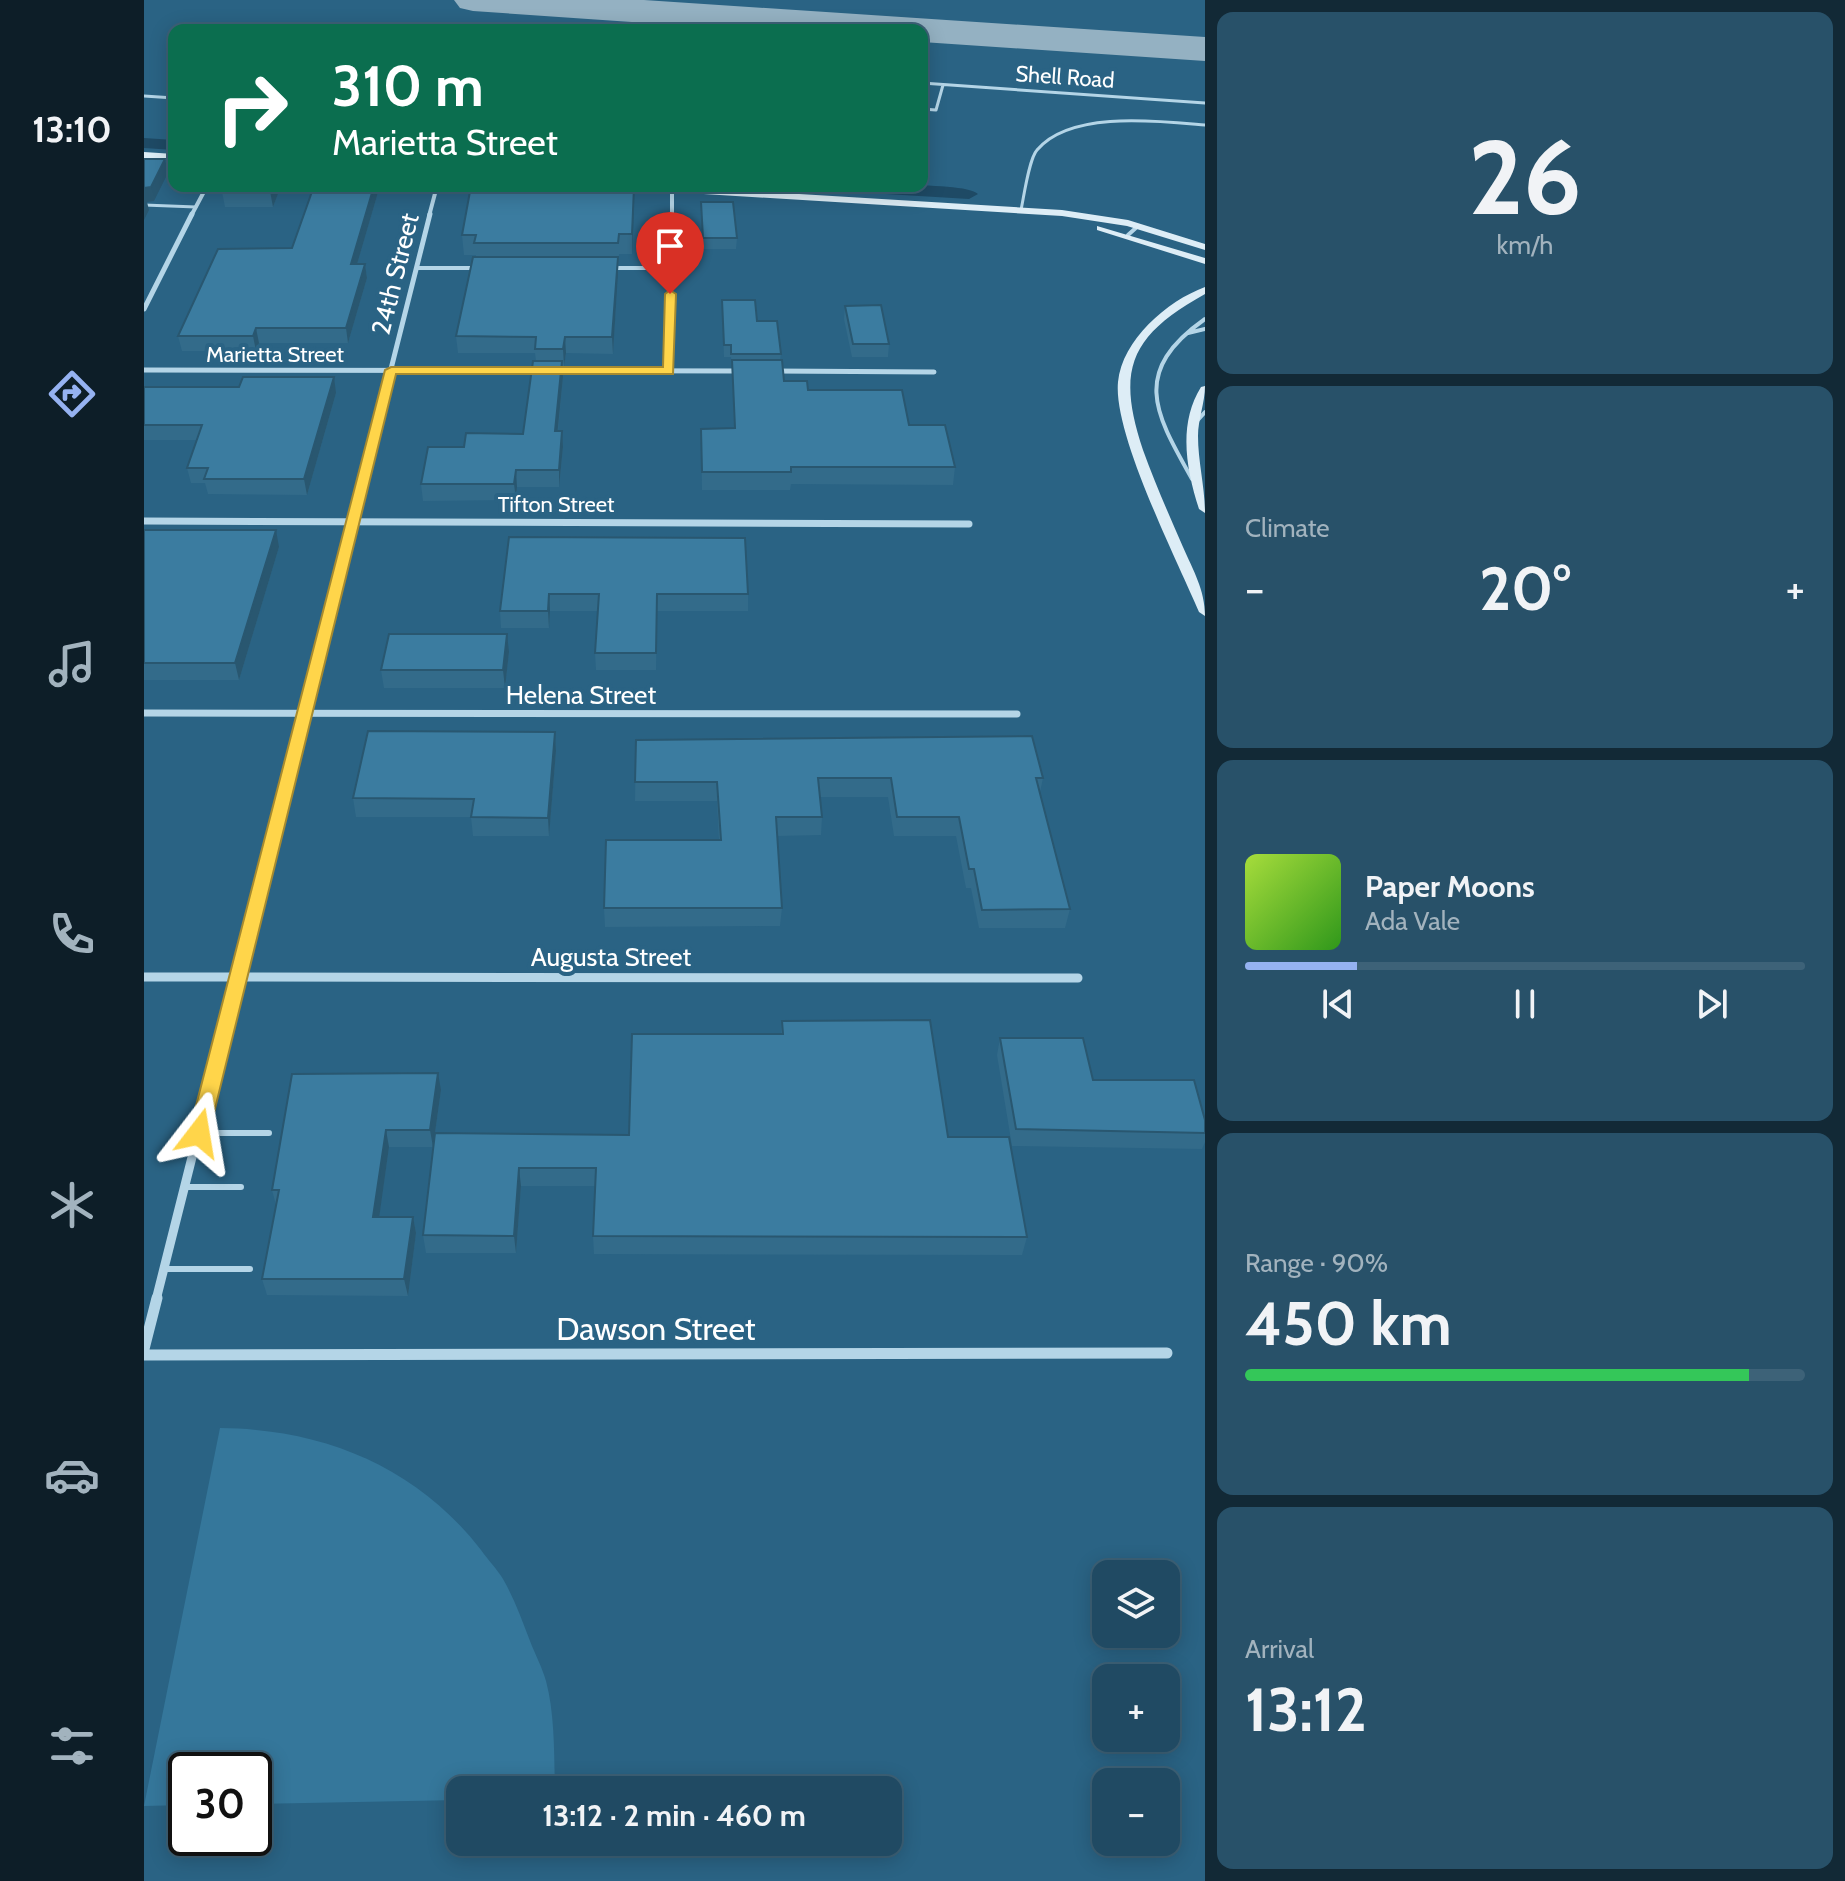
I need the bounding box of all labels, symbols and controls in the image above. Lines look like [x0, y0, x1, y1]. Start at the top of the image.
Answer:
text: 310 m [332, 52, 484, 120]
icon: right [200, 56, 304, 160]
street label: Shell Road [1015, 60, 1115, 94]
text: 13:10 [32, 107, 112, 151]
text: 26 [1468, 114, 1582, 240]
text: Marietta Street [332, 120, 558, 164]
street label: 24th Street [364, 210, 426, 338]
pin [636, 212, 704, 294]
icon: arrive [648, 224, 692, 268]
text: km/h [1497, 229, 1553, 261]
street label: Marietta Street [206, 341, 345, 368]
icon: directions [44, 366, 100, 422]
street label: Tifton Street [498, 491, 615, 518]
text: Climate [1245, 512, 1330, 544]
text: 20° [1479, 552, 1571, 625]
text: − [1245, 562, 1264, 615]
text: + [1786, 562, 1805, 615]
icon: music [44, 636, 100, 692]
street label: Helena Street [506, 679, 656, 711]
text: Paper Moons [1365, 868, 1535, 905]
text: Ada Vale [1365, 905, 1460, 937]
icon: phone [44, 906, 100, 962]
street label: Augusta Street [531, 941, 692, 973]
icon: previous [1316, 982, 1360, 1026]
icon: pause [1503, 982, 1547, 1026]
icon: next [1690, 982, 1734, 1026]
position arrow [157, 1091, 241, 1175]
icon: climate [44, 1177, 100, 1233]
text: Range · 90% [1245, 1247, 1388, 1279]
text: 450 km [1245, 1287, 1452, 1360]
street label: Dawson Street [556, 1309, 756, 1348]
icon: car [44, 1447, 100, 1503]
map controls [1092, 1560, 1180, 1856]
button: layers [1092, 1560, 1180, 1648]
text: Arrival [1245, 1633, 1314, 1665]
button: + [1092, 1664, 1180, 1752]
text: 13:12 [1245, 1673, 1367, 1746]
icon: filters [44, 1718, 100, 1774]
speed limit sign: 30 [168, 1752, 272, 1856]
button: − [1092, 1768, 1180, 1856]
text: 13:12 · 2 min · 460 m [542, 1797, 806, 1834]

